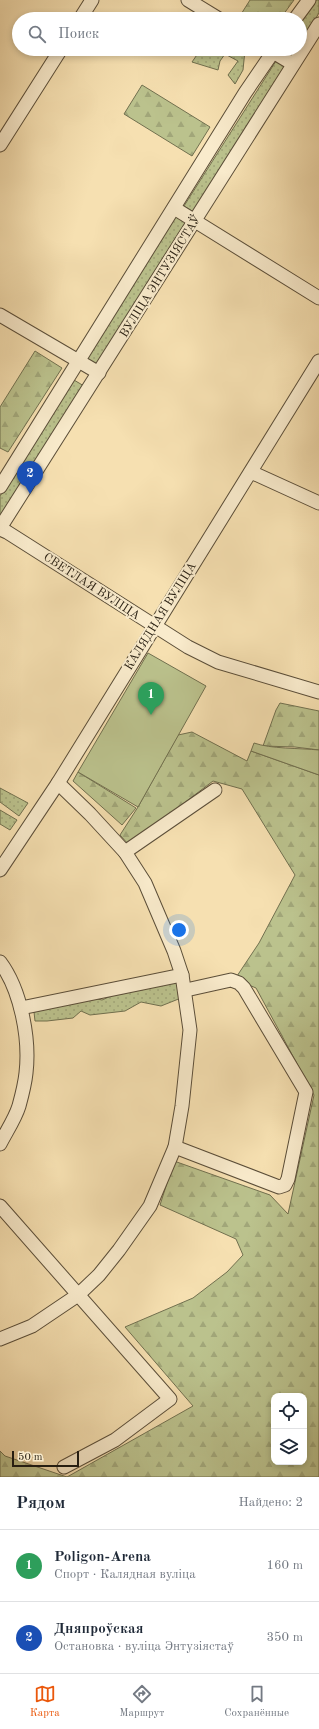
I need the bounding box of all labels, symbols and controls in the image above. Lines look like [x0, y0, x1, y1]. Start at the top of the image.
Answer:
search box [12, 12, 307, 56]
icon: search [26, 23, 48, 45]
text: Поиск [58, 27, 99, 42]
street label: ВУЛІЦА ЭНТУЗІЯСТАЎ [116, 212, 203, 340]
pin: 2 [17, 461, 43, 494]
street label: СВЕТЛАЯ ВУЛІЦА [41, 551, 142, 622]
street label: КАЛЯДНАЯ ВУЛІЦА [123, 561, 199, 673]
pin: 1 [138, 682, 164, 715]
your location [169, 920, 189, 940]
map controls [271, 1393, 307, 1465]
button: locate [271, 1393, 307, 1429]
button: layers [271, 1429, 307, 1465]
scale bar [12, 1449, 79, 1468]
text: 50 m [18, 1452, 43, 1463]
text: Рядом [16, 1495, 65, 1512]
text: Найдено: 2 [239, 1496, 303, 1509]
text: Poligon-Arena [54, 1550, 151, 1565]
text: 1 [25, 1559, 33, 1572]
text: 160 m [266, 1559, 303, 1572]
text: Спорт · Калядная вуліца [54, 1568, 196, 1581]
text: Дняпроўская [54, 1622, 144, 1637]
text: 2 [25, 1631, 33, 1644]
text: 350 m [266, 1631, 303, 1644]
text: Остановка · вуліца Энтузіястаў [54, 1640, 234, 1653]
tab: Карта [30, 1683, 60, 1721]
tab: Маршрут [119, 1683, 165, 1721]
tab: Сохранённые [224, 1683, 289, 1721]

